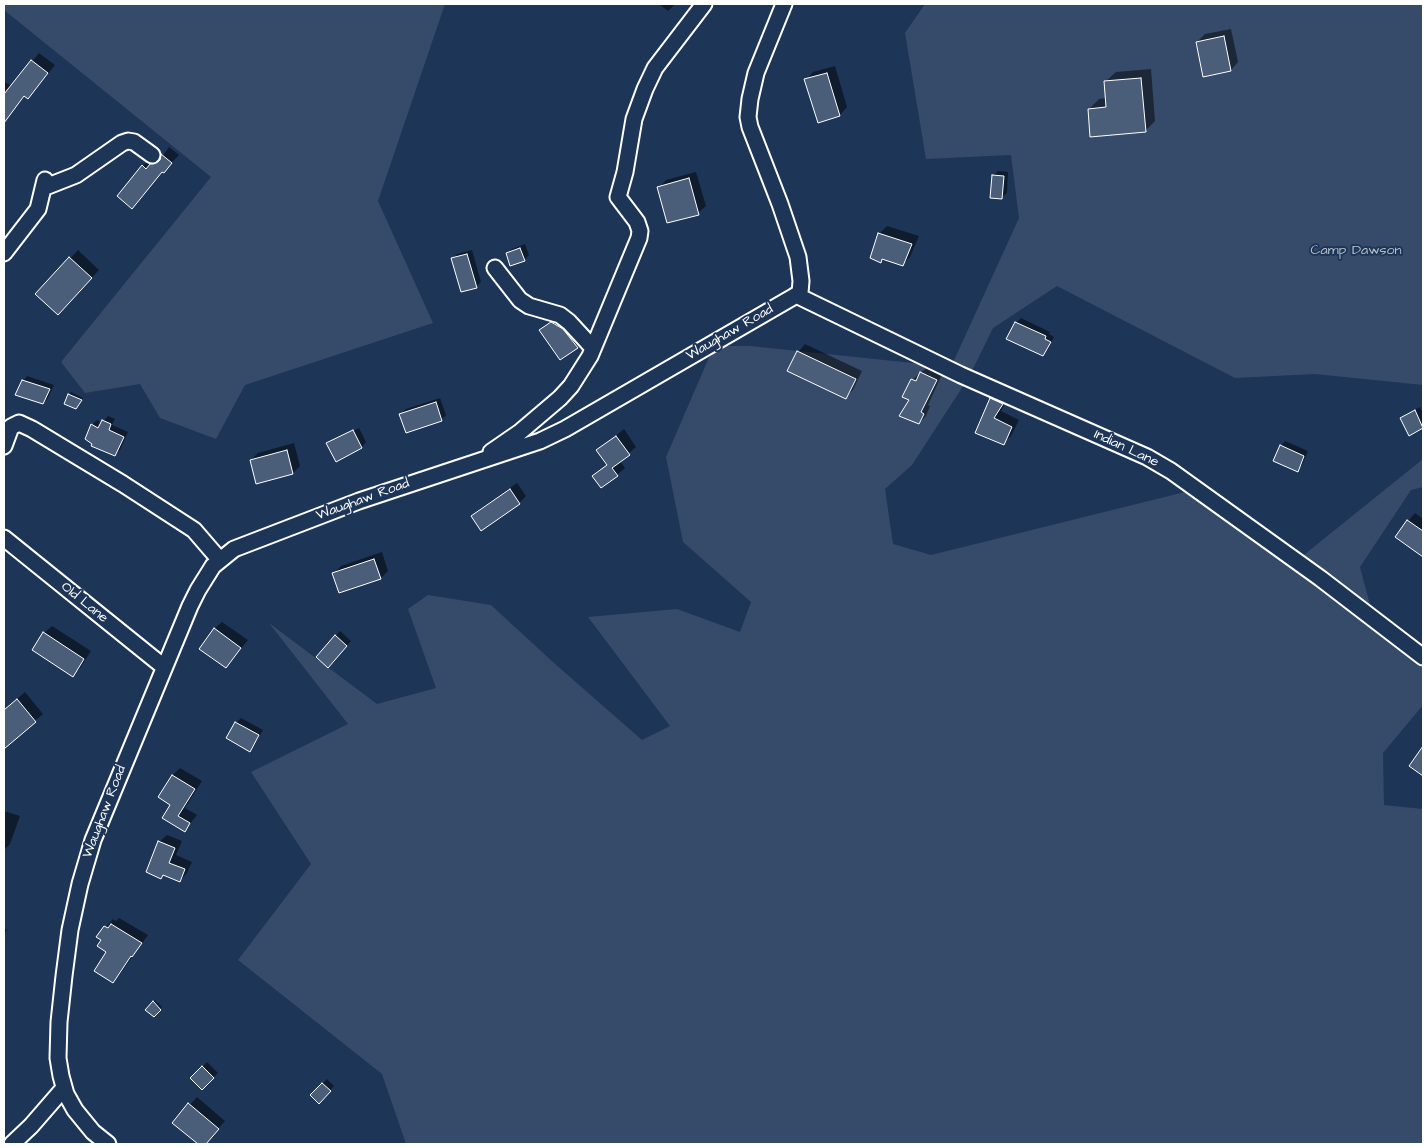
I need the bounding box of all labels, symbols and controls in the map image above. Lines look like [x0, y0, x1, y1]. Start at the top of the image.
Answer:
park label: Camp Dawson [1311, 243, 1401, 259]
street label: Waughaw Road [683, 301, 777, 365]
street label: Indian Lane [1091, 427, 1161, 471]
street label: Waughaw Road [314, 475, 412, 525]
street label: Old Lane [57, 579, 111, 627]
street label: Waughaw Road [80, 763, 130, 861]

